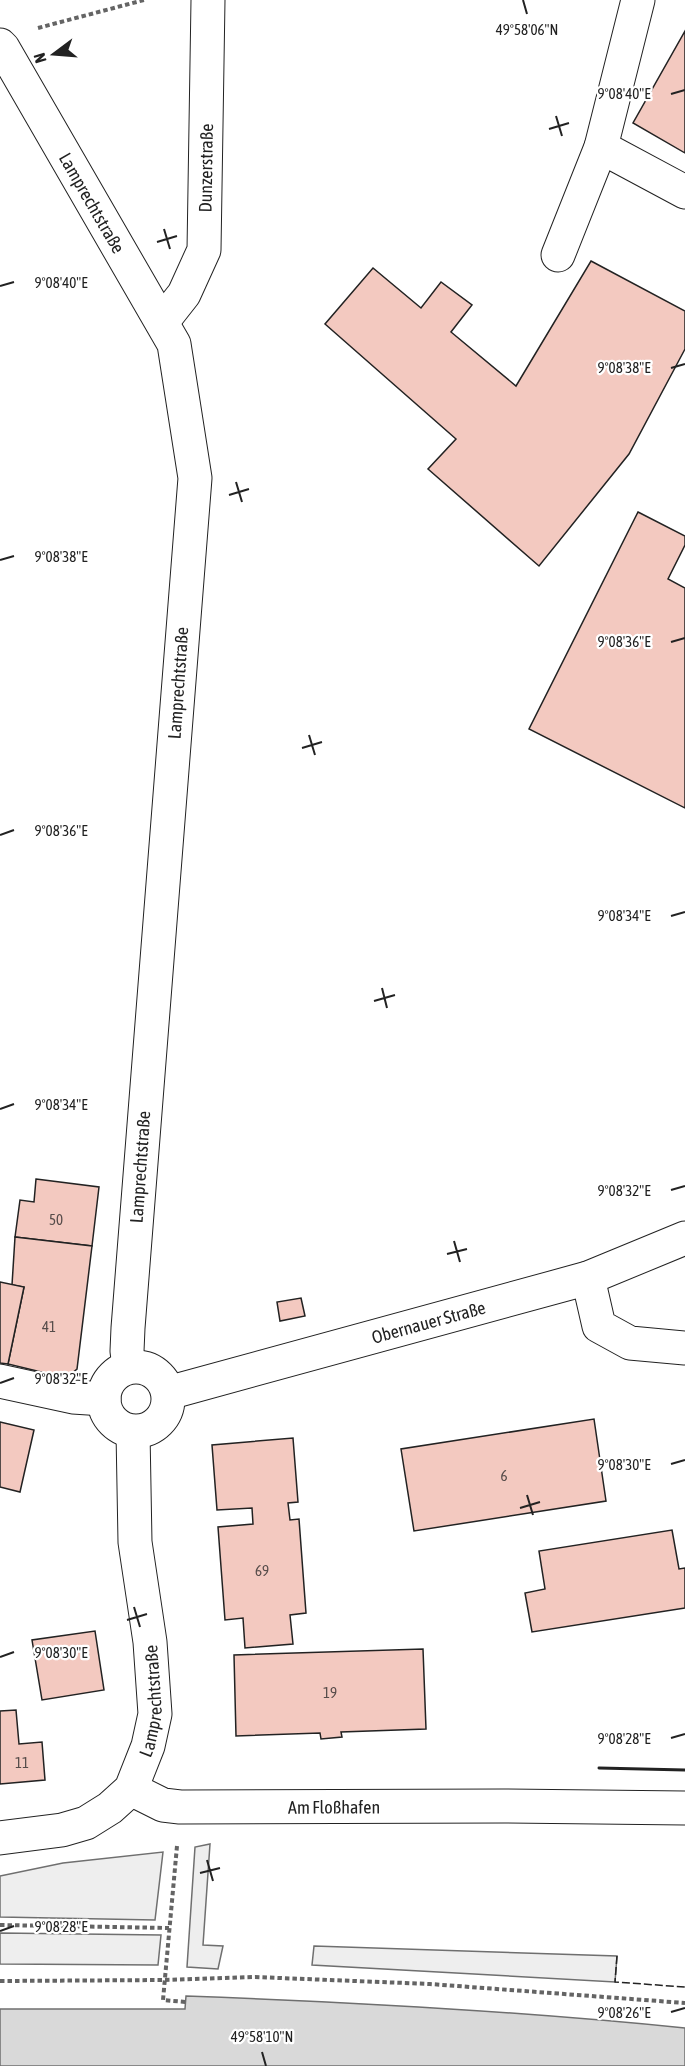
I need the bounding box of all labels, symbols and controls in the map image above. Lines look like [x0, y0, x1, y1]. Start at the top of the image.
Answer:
text: 49°58'06"N [496, 21, 558, 38]
north arrow [24, 24, 84, 84]
text: N [30, 51, 50, 65]
text: 9°08'40"E [597, 85, 651, 102]
street label: Dunzerstraße [194, 123, 217, 213]
street label: Lamprechtstraße [55, 149, 130, 257]
text: 9°08'40"E [34, 274, 88, 291]
text: 9°08'38"E [597, 359, 651, 376]
text: 9°08'38"E [34, 548, 88, 565]
street label: Lamprechtstraße [164, 626, 192, 740]
text: 9°08'36"E [597, 633, 651, 650]
text: 9°08'36"E [34, 822, 88, 839]
text: 9°08'34"E [597, 907, 651, 924]
text: 9°08'34"E [34, 1096, 88, 1113]
street label: Lamprechtstraße [126, 1110, 154, 1224]
text: 9°08'32"E [597, 1182, 651, 1199]
house number: 50 [49, 1211, 63, 1228]
street label: Obernauer Straße [369, 1296, 488, 1347]
house number: 41 [42, 1318, 56, 1335]
text: 9°08'32"E [34, 1370, 88, 1387]
text: 9°08'30"E [597, 1456, 651, 1473]
house number: 6 [500, 1467, 508, 1484]
house number: 69 [255, 1562, 269, 1579]
text: 9°08'30"E [34, 1644, 88, 1661]
street label: Lamprechtstraße [134, 1644, 166, 1760]
house number: 19 [323, 1684, 337, 1701]
text: 9°08'28"E [597, 1730, 651, 1747]
house number: 11 [15, 1754, 29, 1771]
street label: Am Floßhafen [288, 1796, 380, 1817]
text: 9°08'28"E [34, 1918, 88, 1935]
text: 9°08'26"E [597, 2004, 651, 2021]
text: 49°58'10"N [231, 2028, 293, 2045]

